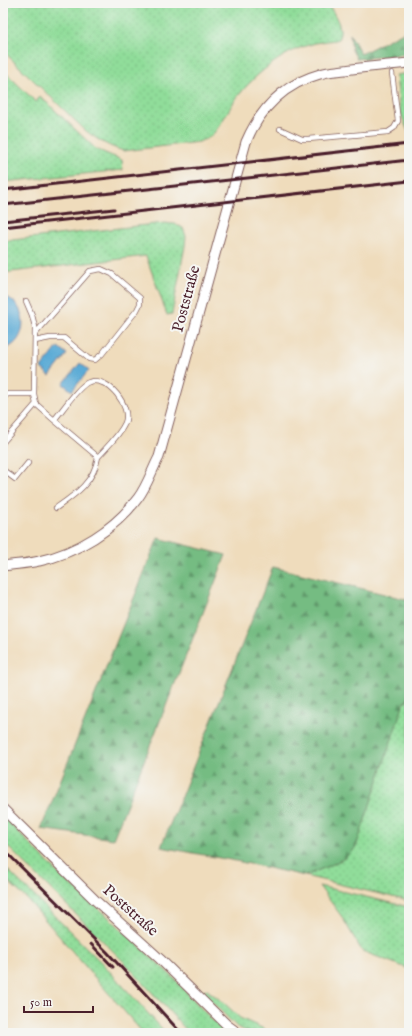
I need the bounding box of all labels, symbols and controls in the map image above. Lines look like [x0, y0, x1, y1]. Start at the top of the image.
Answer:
street label: Poststraße [169, 263, 205, 335]
street label: Poststraße [98, 881, 162, 941]
scale bar [24, 988, 93, 1014]
text: 50 m [30, 995, 52, 1010]

